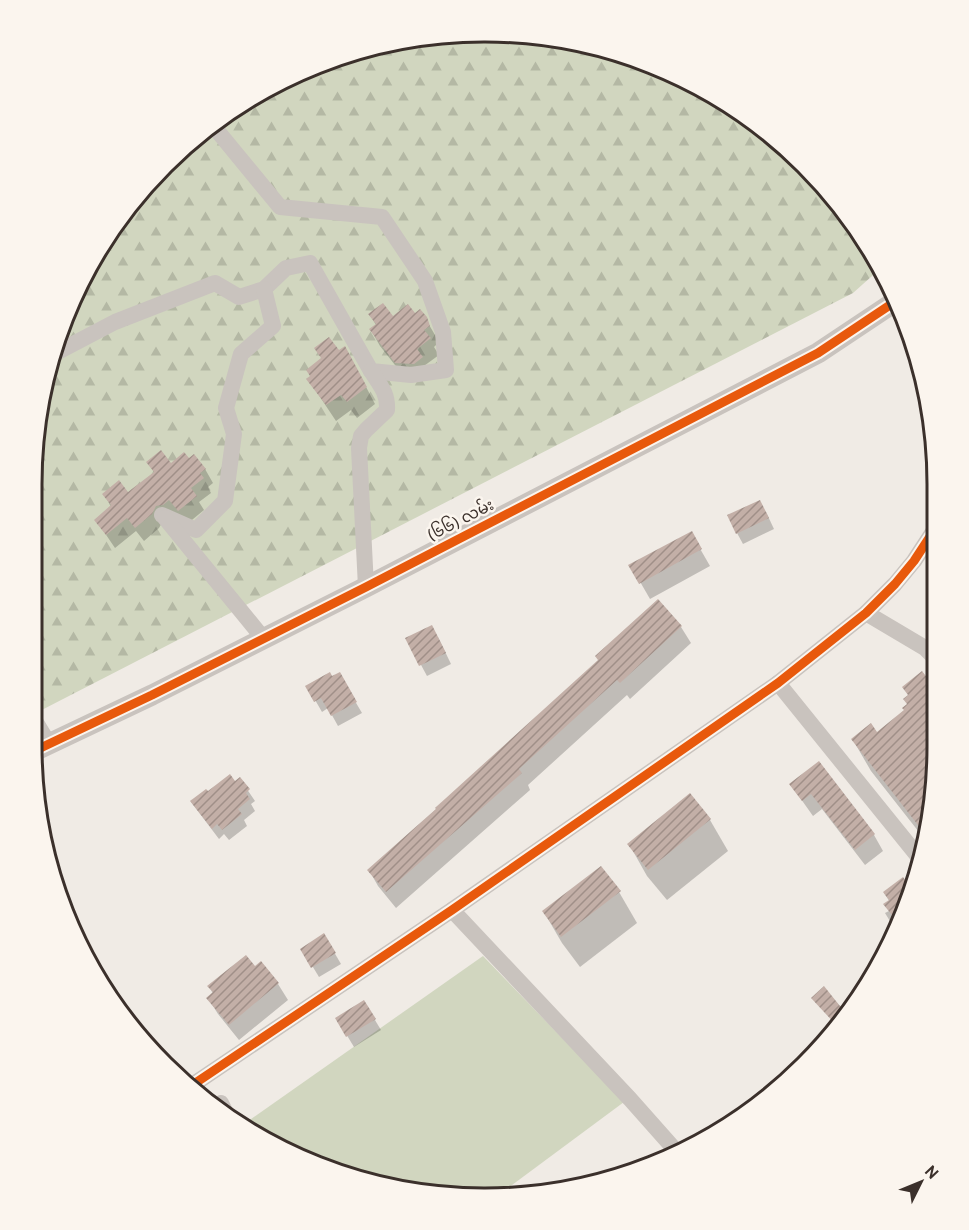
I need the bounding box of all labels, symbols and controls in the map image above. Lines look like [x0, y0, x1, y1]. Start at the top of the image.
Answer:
street label: (၆၆) လမ်း [423, 493, 498, 546]
north arrow [891, 1152, 951, 1212]
text: N [919, 1162, 942, 1184]

